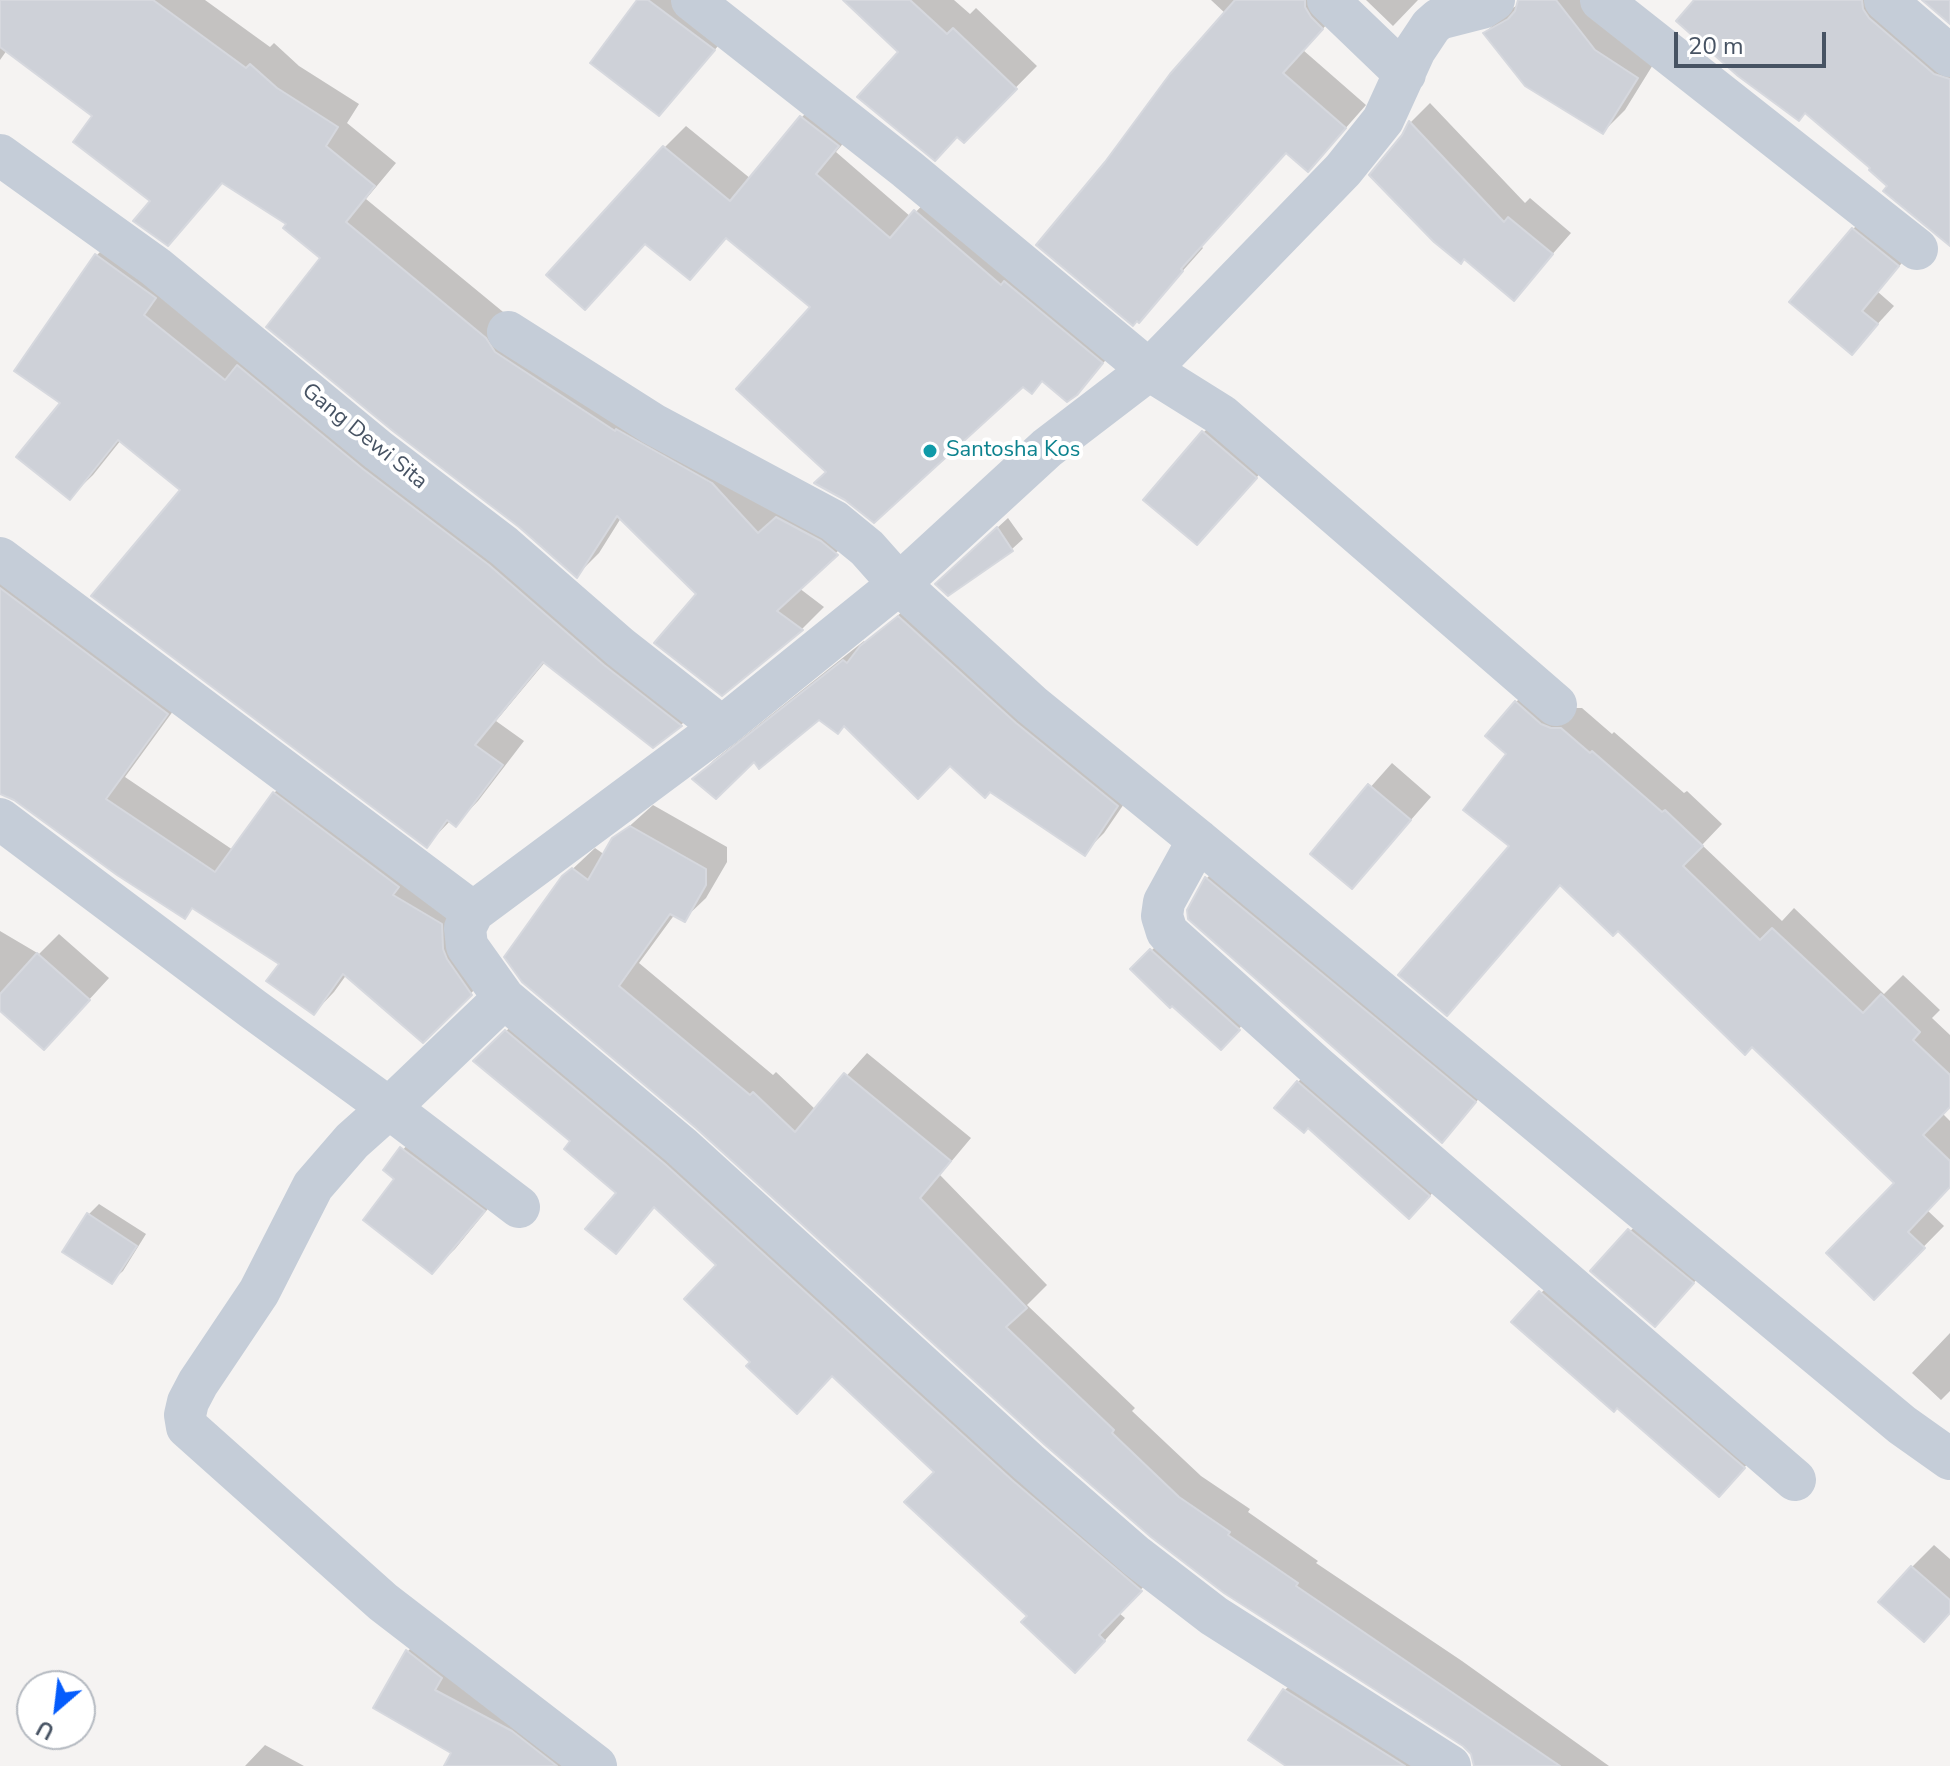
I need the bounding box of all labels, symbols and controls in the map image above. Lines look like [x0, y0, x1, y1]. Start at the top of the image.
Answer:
scale bar [1678, 16, 1830, 66]
text: 20 m [1688, 30, 1744, 62]
street label: Gang Dewi Sita [296, 378, 432, 496]
place label: Santosha Kos [946, 438, 1080, 464]
marker: Santosha Kos [921, 442, 939, 460]
north arrow [16, 1670, 96, 1750]
text: U [31, 1712, 60, 1746]

